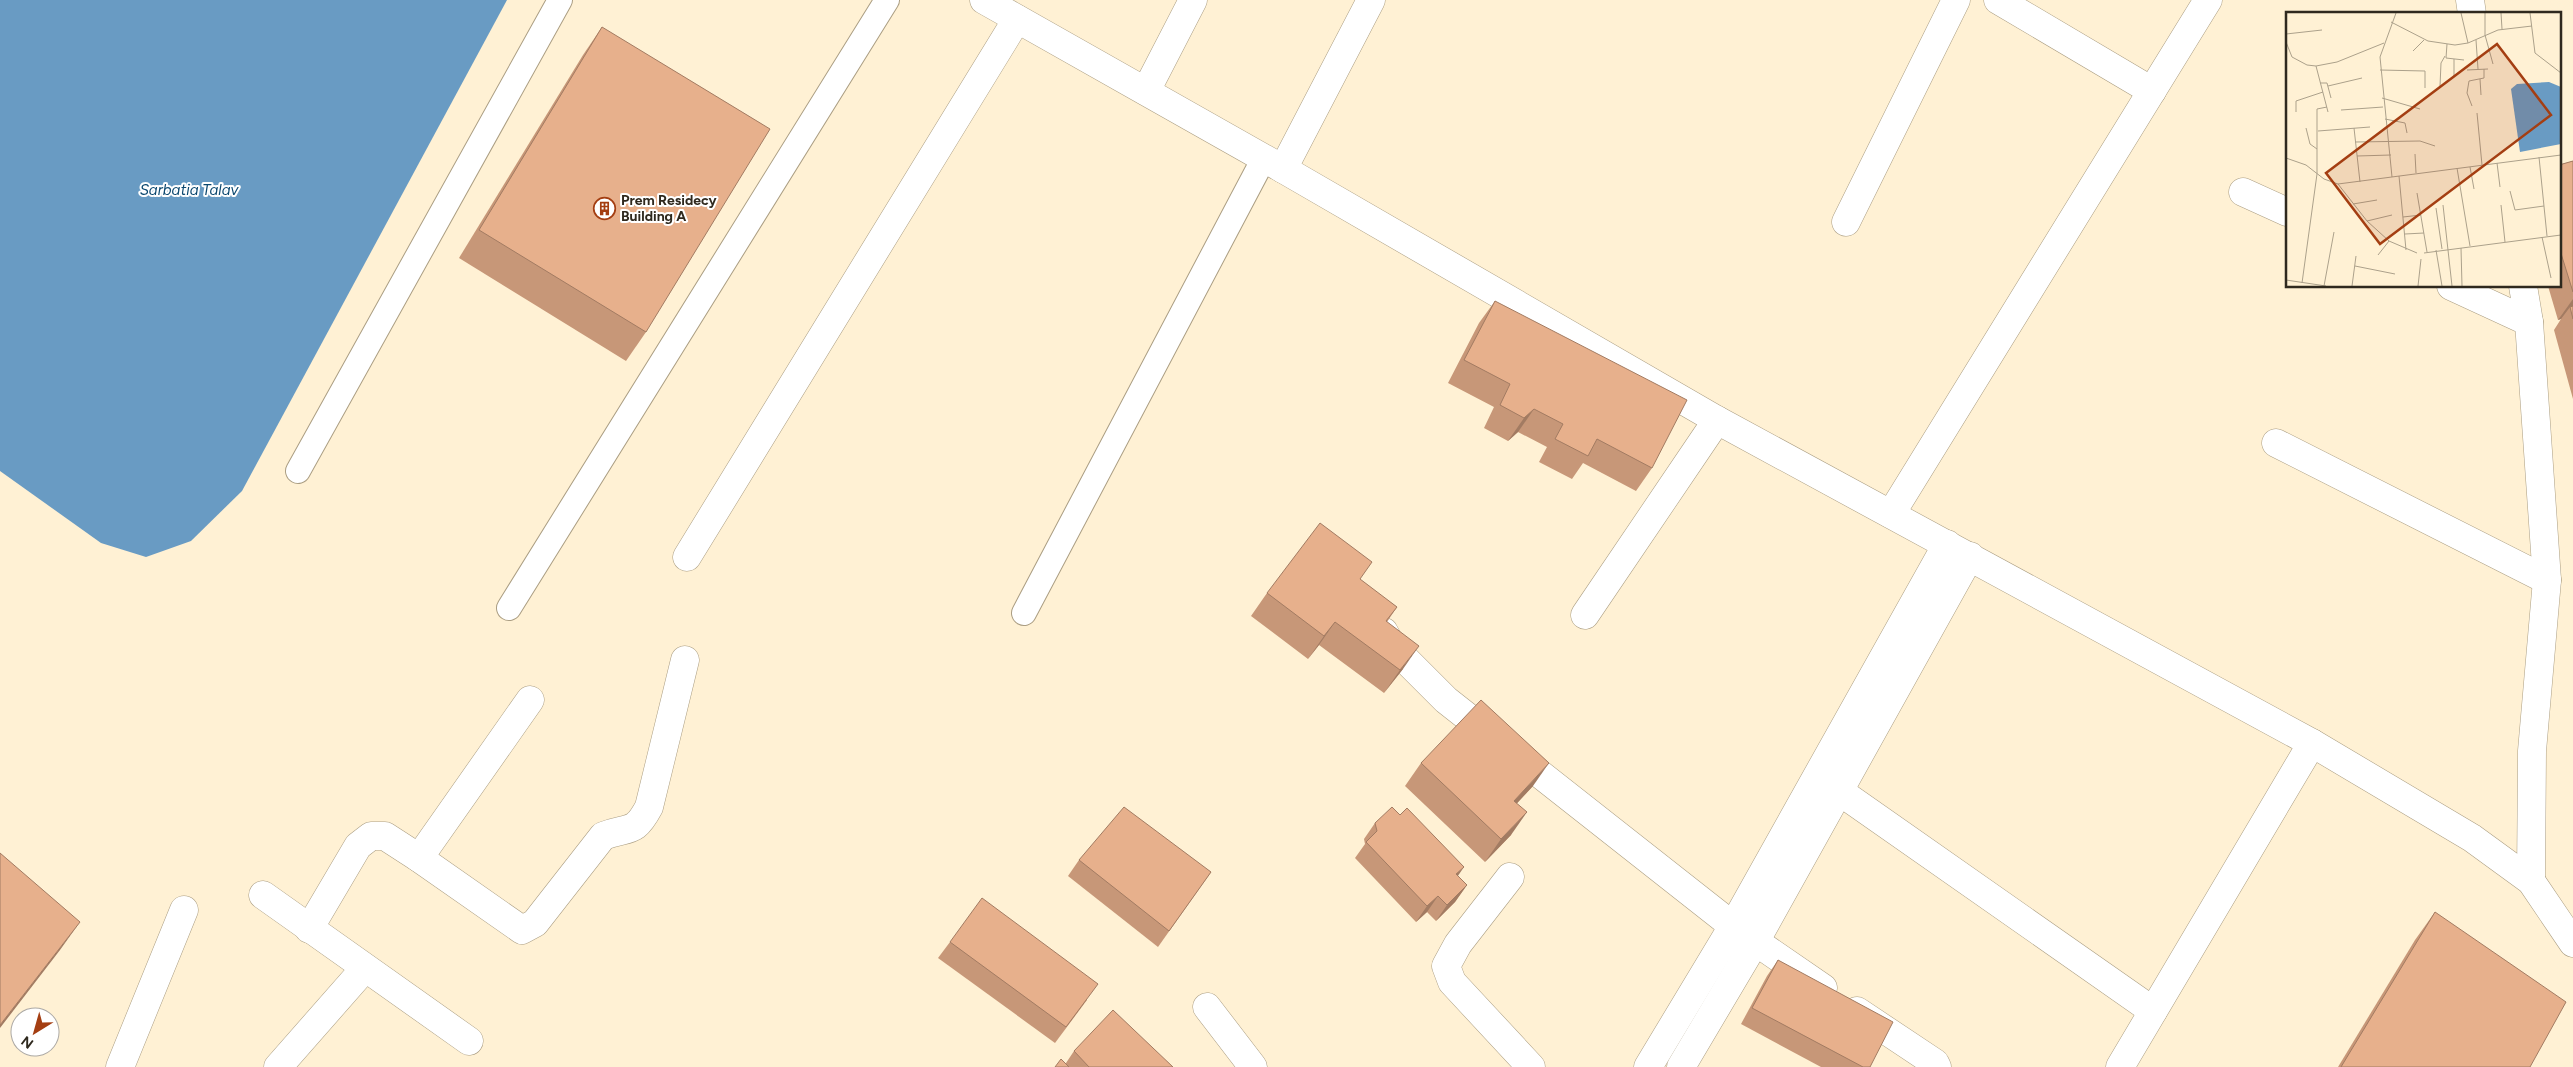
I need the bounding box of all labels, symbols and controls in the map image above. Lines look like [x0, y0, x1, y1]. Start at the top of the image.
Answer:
inset map [2286, 12, 2560, 288]
water label: Sarbatia Talav [140, 181, 240, 199]
place label: Prem Residecy Building A [621, 192, 717, 225]
building icon: Prem Residecy Building A [593, 196, 617, 220]
north arrow [10, 1007, 60, 1057]
text: N [18, 1032, 37, 1052]

